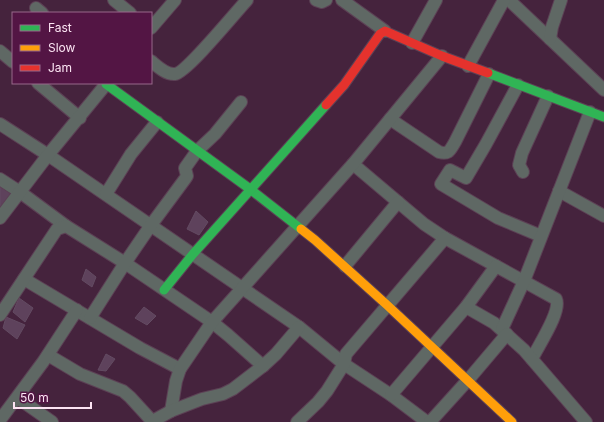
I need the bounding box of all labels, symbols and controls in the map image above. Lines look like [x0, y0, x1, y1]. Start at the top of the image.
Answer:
legend [12, 12, 152, 84]
text: Fast [48, 20, 72, 35]
text: Slow [48, 40, 76, 55]
text: Jam [48, 60, 72, 75]
scale bar [14, 384, 91, 410]
text: 50 m [20, 390, 49, 405]

